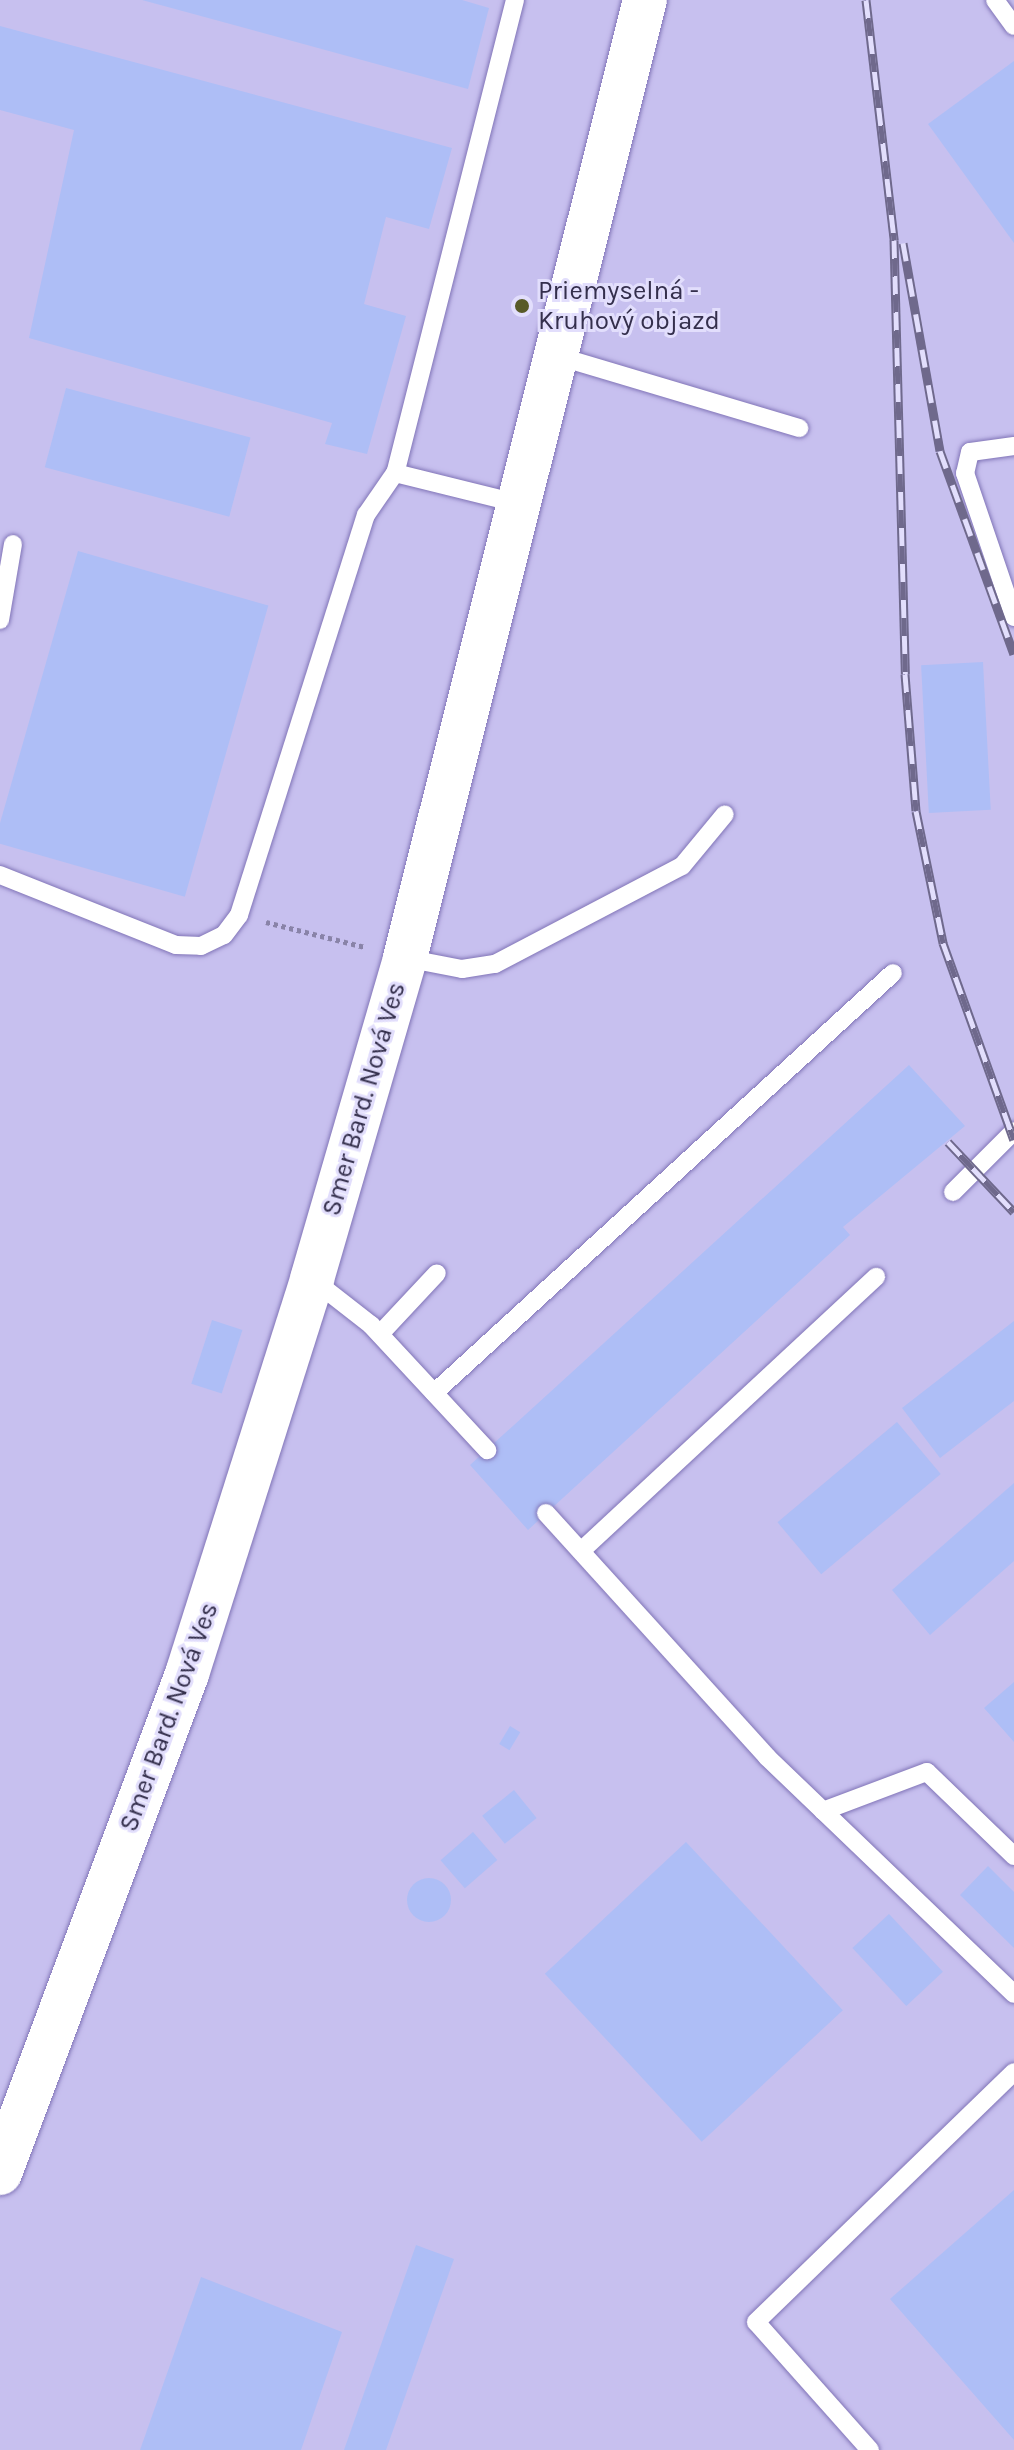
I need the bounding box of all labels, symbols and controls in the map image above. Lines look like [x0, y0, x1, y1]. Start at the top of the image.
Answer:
place label: Priemyselná - Kruhový objazd [538, 275, 720, 336]
marker: Priemyselná - Kruhový objazd [513, 297, 531, 315]
street label: Smer Bard. Nová Ves [316, 979, 412, 1219]
street label: Smer Bard. Nová Ves [113, 1598, 225, 1836]

